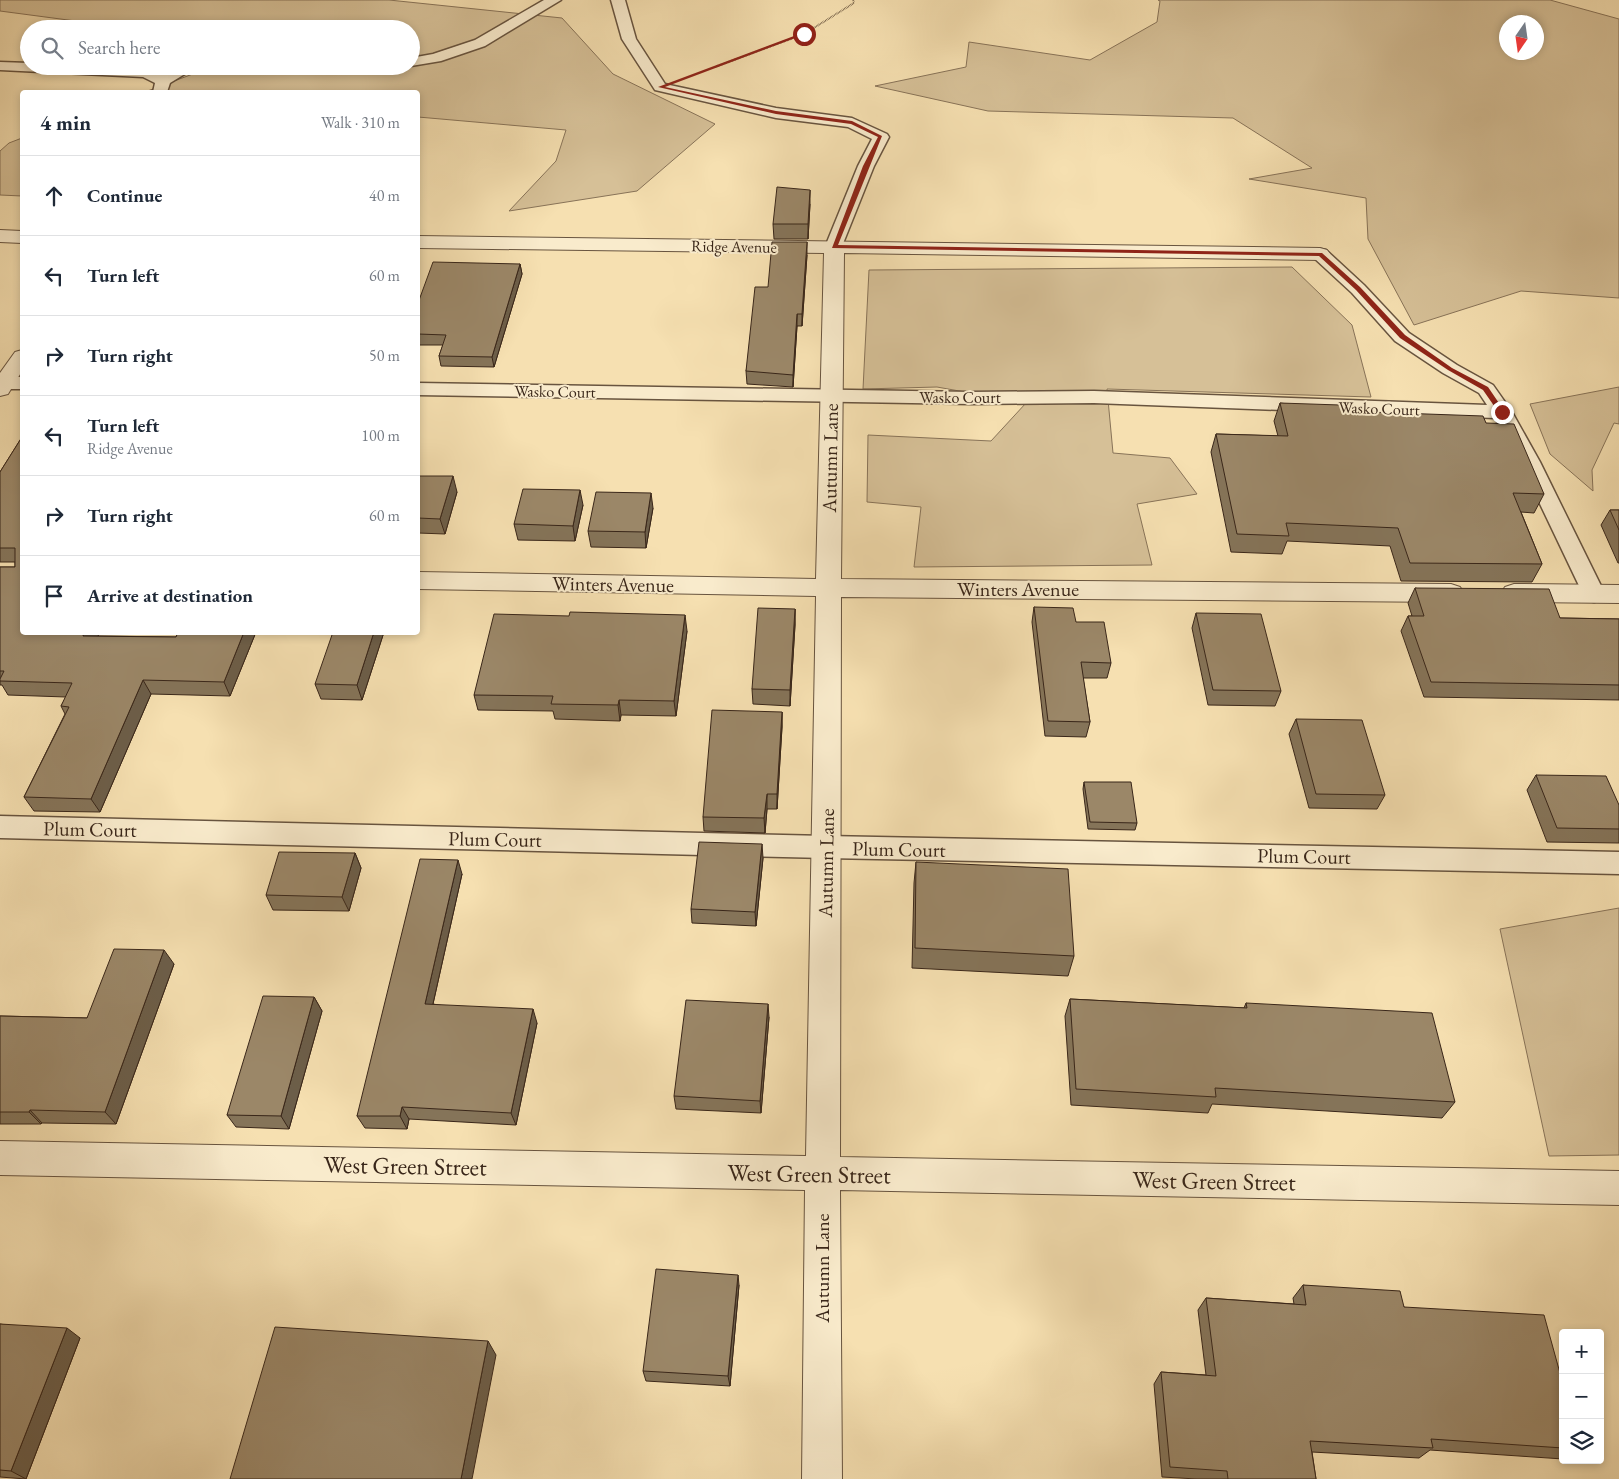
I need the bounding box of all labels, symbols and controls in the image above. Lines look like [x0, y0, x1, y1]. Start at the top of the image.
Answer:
north arrow [1499, 15, 1544, 60]
search box [20, 20, 420, 75]
route start [793, 23, 816, 46]
icon: search [38, 34, 66, 62]
text: Search here [78, 35, 160, 60]
text: 4 min [40, 109, 91, 136]
text: Walk · 310 m [321, 112, 400, 133]
icon: ahead [40, 182, 68, 210]
text: Continue [87, 183, 162, 208]
text: 40 m [369, 185, 400, 206]
street label: Ridge Avenue [691, 235, 777, 258]
icon: left [40, 262, 68, 290]
text: Turn left [87, 263, 159, 288]
text: 60 m [369, 265, 400, 286]
icon: right [40, 342, 68, 370]
text: Turn right [87, 343, 173, 368]
text: 50 m [369, 345, 400, 366]
street label: Wasko Court [514, 380, 596, 403]
street label: Wasko Court [919, 387, 1001, 408]
street label: Wasko Court [1338, 397, 1420, 420]
route end [1491, 401, 1514, 424]
street label: Autumn Lane [816, 403, 844, 514]
text: Turn left [87, 413, 159, 438]
icon: left [40, 422, 68, 450]
text: 100 m [361, 425, 400, 446]
text: Ridge Avenue [87, 438, 173, 459]
icon: right [40, 502, 68, 530]
text: Turn right [87, 503, 173, 528]
text: 60 m [369, 505, 400, 526]
street label: Winters Avenue [552, 570, 674, 598]
street label: Winters Avenue [957, 576, 1079, 602]
icon: arrive [40, 582, 68, 610]
text: Arrive at destination [87, 583, 253, 608]
street label: Autumn Lane [812, 808, 840, 919]
street label: Plum Court [43, 815, 138, 843]
street label: Plum Court [448, 825, 543, 853]
street label: Plum Court [852, 835, 947, 863]
street label: Plum Court [1257, 842, 1352, 870]
street label: West Green Street [323, 1149, 487, 1182]
street label: West Green Street [727, 1157, 891, 1190]
street label: West Green Street [1132, 1164, 1296, 1197]
street label: Autumn Lane [809, 1213, 835, 1324]
map controls [1559, 1329, 1604, 1464]
button: + [1559, 1329, 1604, 1374]
button: − [1559, 1374, 1604, 1419]
button: layers [1559, 1419, 1604, 1464]

